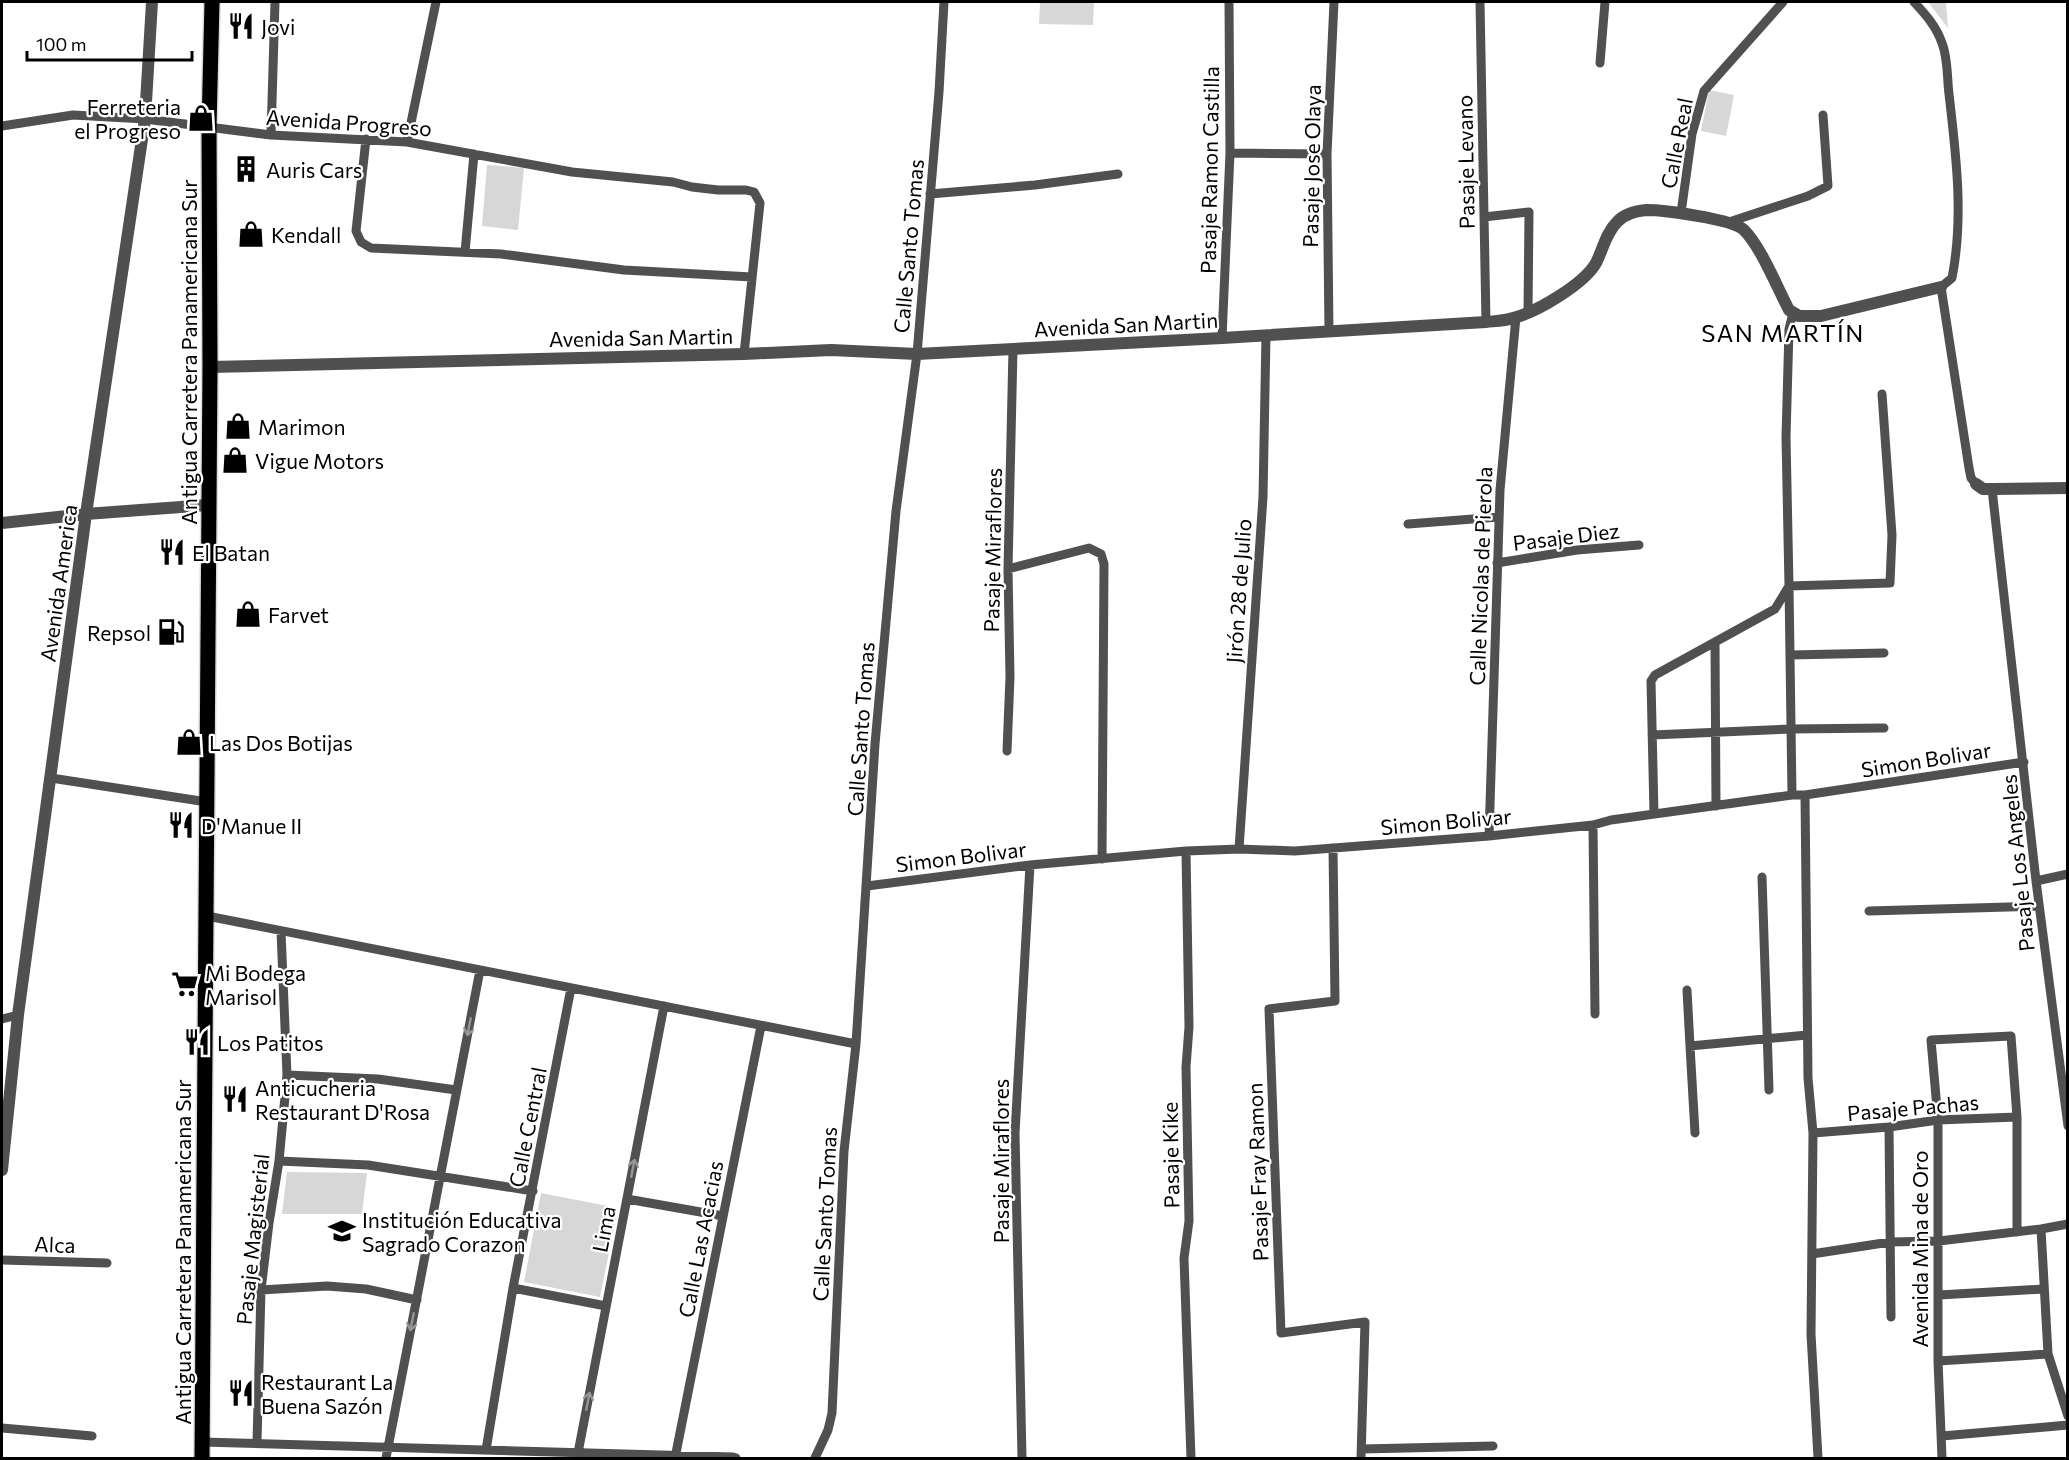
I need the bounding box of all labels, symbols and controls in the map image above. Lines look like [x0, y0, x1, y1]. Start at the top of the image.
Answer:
restaurant icon: Jovi [226, 11, 256, 41]
place label: Jovi [261, 14, 295, 39]
scale bar [27, 24, 192, 62]
text: 100 m [36, 33, 86, 55]
street label: Pasaje Ramon Castilla [1195, 66, 1223, 274]
street label: Pasaje Jose Olaya [1297, 84, 1325, 248]
place label: Ferreteria el Progreso [74, 94, 181, 143]
street label: Pasaje Levano [1451, 95, 1479, 229]
street label: Calle Real [1655, 95, 1697, 191]
shop icon: Ferreteria el Progreso [186, 103, 216, 133]
street label: Avenida Progreso [265, 104, 433, 140]
building icon: Auris Cars [231, 154, 261, 184]
place label: Auris Cars [266, 157, 362, 182]
street label: Calle Santo Tomas [888, 158, 928, 334]
street label: Antigua Carretera Panamericana Sur [176, 179, 201, 525]
shop icon: Kendall [236, 219, 266, 249]
place label: Kendall [271, 222, 341, 247]
street label: Avenida San Martin [1033, 307, 1219, 341]
district label: SAN MARTÍN [1701, 318, 1865, 347]
street label: Avenida San Martin [549, 323, 733, 351]
shop icon: Marimon [223, 411, 253, 441]
place label: Marimon [258, 414, 346, 439]
shop icon: Vigue Motors [220, 445, 250, 475]
place label: Vigue Motors [255, 448, 384, 473]
street label: Calle Nicolas de Pierola [1464, 466, 1496, 686]
street label: Pasaje Miraflores [978, 467, 1006, 633]
street label: Avenida America [35, 503, 81, 663]
street label: Pasaje Diez [1511, 517, 1621, 555]
street label: Jirón 28 de Julio [1220, 518, 1256, 664]
restaurant icon: El Batan [157, 537, 187, 567]
place label: El Batan [192, 540, 270, 565]
shop icon: Farvet [233, 599, 263, 629]
place label: Farvet [268, 602, 329, 627]
fuel station icon: Repsol [156, 617, 186, 647]
place label: Repsol [87, 620, 151, 645]
street label: Calle Santo Tomas [841, 641, 879, 817]
shop icon: Las Dos Botijas [174, 727, 204, 757]
place label: Las Dos Botijas [209, 730, 353, 755]
street label: Simon Bolivar [1859, 736, 1993, 782]
street label: Pasaje Los Angeles [1995, 773, 2039, 953]
street label: Simon Bolivar [1379, 803, 1513, 839]
restaurant icon: D'Manue II [166, 810, 196, 840]
place label: D'Manue II [201, 813, 302, 838]
street label: Simon Bolivar [894, 836, 1028, 876]
place label: Mi Bodega Marisol [205, 960, 306, 1009]
supermarket icon: Mi Bodega Marisol [170, 969, 200, 999]
one-way arrow [463, 1017, 474, 1037]
restaurant icon: Los Patitos [182, 1027, 212, 1057]
place label: Los Patitos [217, 1030, 323, 1055]
street label: Calle Central [503, 1065, 551, 1189]
place label: Anticucheria Restaurant D'Rosa [255, 1075, 430, 1124]
street label: Antigua Carretera Panamericana Sur [170, 1079, 195, 1425]
street label: Pasaje Miraflores [988, 1079, 1013, 1243]
street label: Pasaje Fray Ramon [1241, 1082, 1273, 1262]
restaurant icon: Anticucheria Restaurant D'Rosa [220, 1084, 250, 1114]
street label: Pasaje Pachas [1846, 1089, 1980, 1125]
street label: Pasaje Kike [1157, 1101, 1183, 1209]
street label: Calle Santo Tomas [807, 1126, 841, 1302]
street label: Avenida Mina de Oro [1907, 1150, 1932, 1348]
street label: Pasaje Magisterial [231, 1152, 273, 1326]
street label: Calle Las Acacias [673, 1158, 727, 1320]
one-way arrow [628, 1159, 639, 1179]
street label: Lima [586, 1204, 620, 1254]
place label: Institución Educativa Sagrado Corazon [362, 1207, 561, 1256]
school or university icon: Institución Educativa Sagrado Corazon [327, 1216, 357, 1246]
street label: Alca [34, 1231, 76, 1257]
one-way arrow [406, 1312, 417, 1331]
place label: Restaurant La Buena Sazón [261, 1369, 393, 1418]
restaurant icon: Restaurant La Buena Sazón [226, 1378, 256, 1408]
one-way arrow [583, 1392, 594, 1411]

